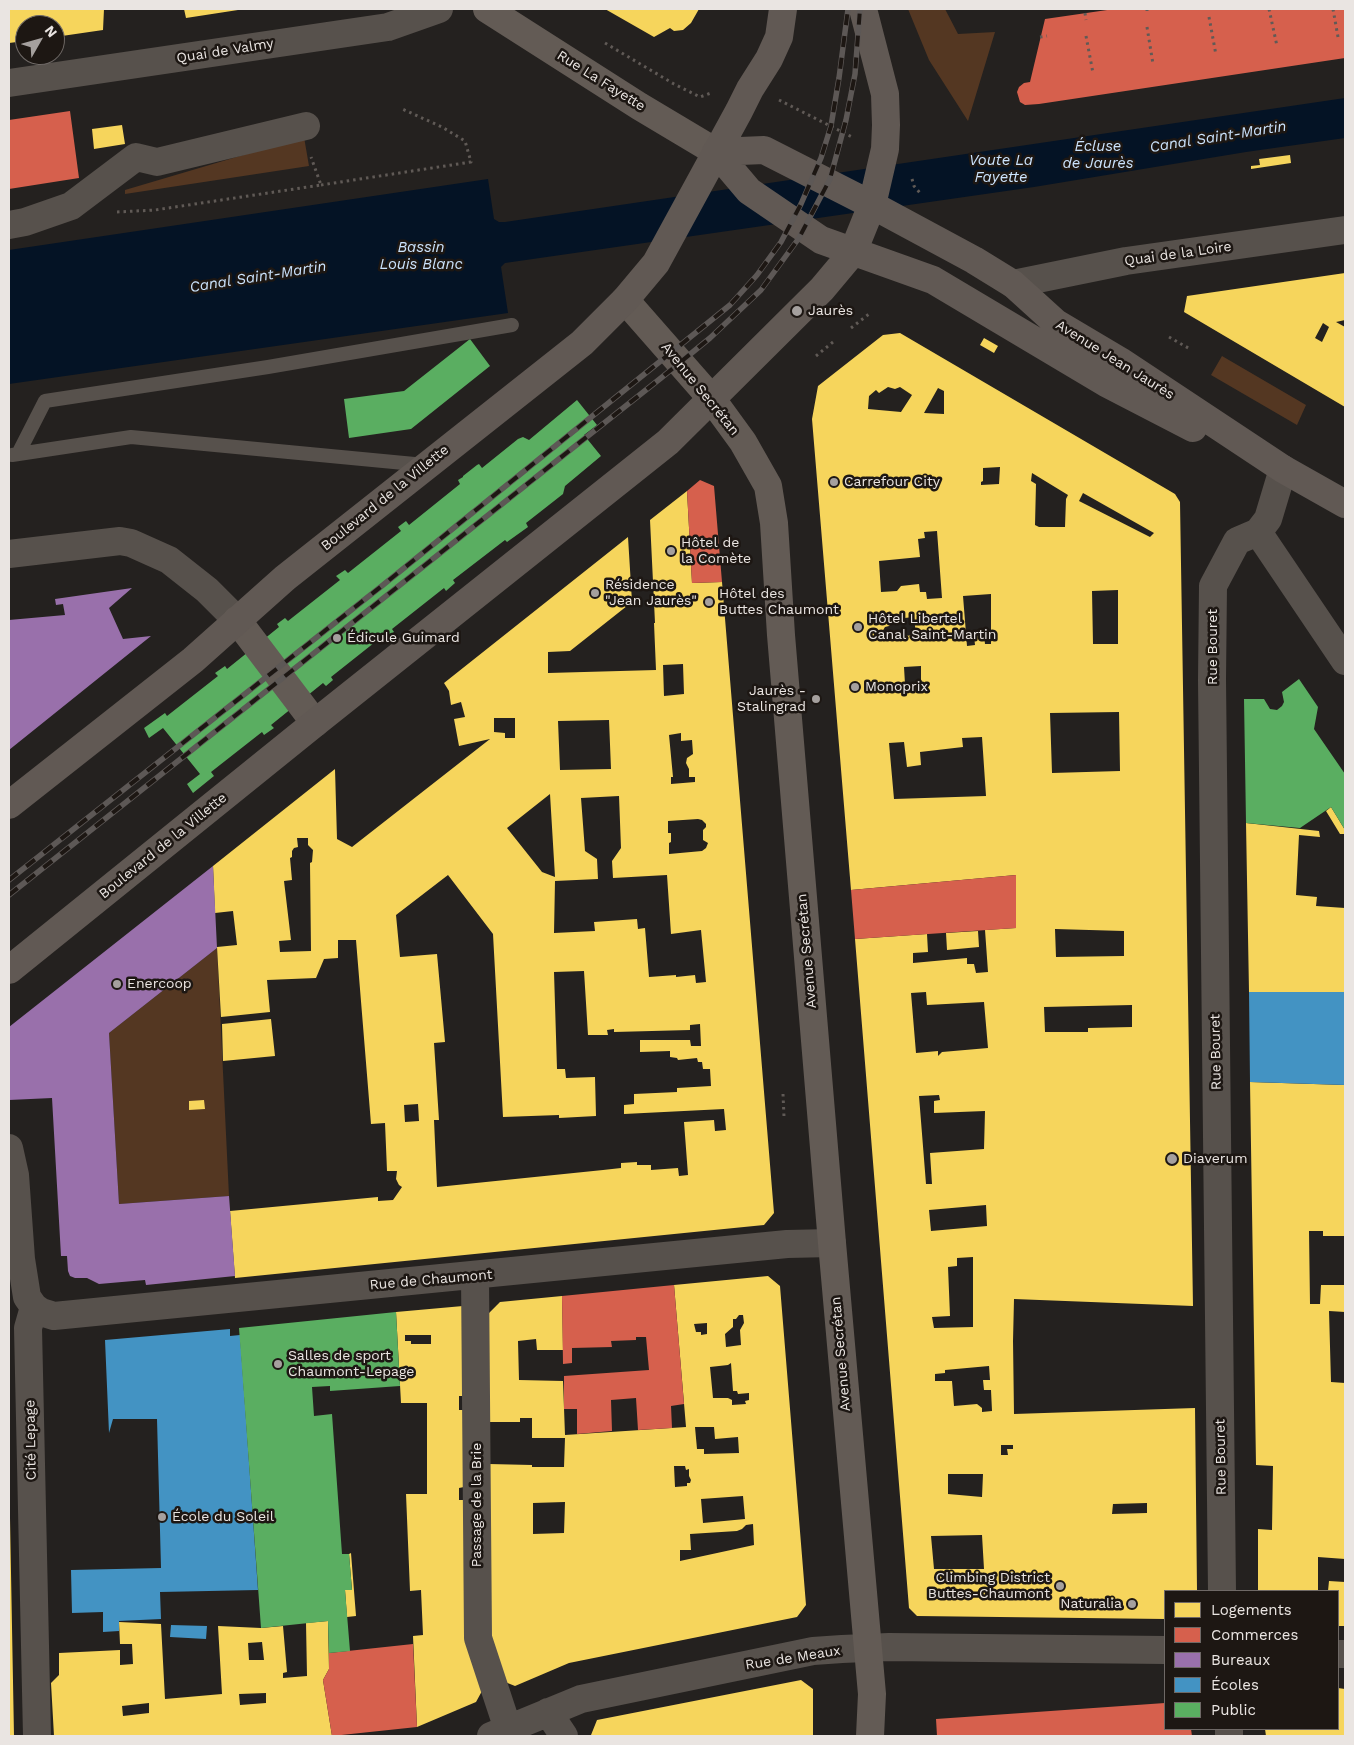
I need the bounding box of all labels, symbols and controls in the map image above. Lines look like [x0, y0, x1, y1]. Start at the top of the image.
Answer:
north arrow [15, 15, 65, 65]
text: N [42, 22, 61, 40]
street label: Quai de Valmy [175, 35, 275, 67]
street label: Rue La Fayette [554, 47, 648, 115]
water label: Canal Saint-Martin [1148, 117, 1288, 157]
water label: Écluse de Jaurès [1062, 138, 1134, 173]
water label: Voute La Fayette [969, 152, 1033, 187]
street label: Quai de la Loire [1123, 238, 1233, 270]
water label: Bassin Louis Blanc [379, 239, 463, 274]
water label: Canal Saint-Martin [188, 257, 328, 297]
place label: Jaurès [808, 303, 853, 319]
marker: Jaurès [790, 304, 804, 318]
street label: Avenue Jean Jaurès [1053, 317, 1177, 403]
street label: Avenue Secrétan [657, 339, 743, 439]
street label: Boulevard de la Villette [318, 441, 452, 555]
place label: Carrefour City [844, 474, 940, 490]
marker: Carrefour City [828, 476, 840, 488]
place label: Hôtel de la Comète [681, 535, 751, 568]
marker: Hôtel de la Comète [665, 545, 677, 557]
place label: Résidence "Jean Jaurès" [605, 577, 697, 610]
place label: Hôtel des Buttes Chaumont [719, 586, 839, 618]
marker: Résidence "Jean Jaurès" [589, 587, 601, 599]
marker: Hôtel des Buttes Chaumont [703, 596, 715, 608]
street label: Rue Bouret [1205, 609, 1221, 685]
place label: Hôtel Libertel Canal Saint-Martin [868, 611, 996, 644]
marker: Hôtel Libertel Canal Saint-Martin [852, 621, 864, 633]
place label: Édicule Guimard [347, 630, 460, 646]
marker: Édicule Guimard [331, 632, 343, 644]
place label: Monoprix [865, 679, 928, 695]
marker: Monoprix [849, 681, 861, 693]
place label: Jaurès - Stalingrad [737, 683, 806, 716]
marker: Jaurès - Stalingrad [810, 693, 822, 705]
street label: Boulevard de la Villette [96, 789, 230, 903]
street label: Avenue Secrétan [794, 893, 820, 1009]
place label: Enercoop [127, 976, 192, 992]
marker: Enercoop [111, 978, 123, 990]
street label: Rue Bouret [1207, 1014, 1225, 1090]
place label: Diaverum [1183, 1151, 1247, 1167]
marker: Diaverum [1165, 1152, 1179, 1166]
street label: Rue de Chaumont [369, 1266, 493, 1294]
street label: Avenue Secrétan [828, 1296, 854, 1412]
place label: Salles de sport Chaumont-Lepage [288, 1348, 414, 1380]
marker: Salles de sport Chaumont-Lepage [272, 1358, 284, 1370]
street label: Cité Lepage [22, 1400, 40, 1480]
street label: Rue Bouret [1212, 1419, 1230, 1495]
street label: Passage de la Brie [469, 1443, 485, 1567]
place label: École du Soleil [172, 1509, 274, 1525]
marker: École du Soleil [156, 1511, 168, 1523]
place label: Climbing District Buttes-Chaumont [928, 1570, 1050, 1602]
marker: Climbing District Buttes-Chaumont [1054, 1580, 1066, 1592]
legend [1164, 1590, 1339, 1730]
place label: Naturalia [1060, 1596, 1122, 1612]
marker: Naturalia [1126, 1598, 1138, 1610]
text: Logements [1211, 1601, 1292, 1619]
text: Commerces [1211, 1626, 1298, 1644]
street label: Rue de Meaux [744, 1642, 842, 1674]
text: Bureaux [1211, 1651, 1270, 1669]
text: Écoles [1211, 1676, 1259, 1694]
text: Public [1211, 1701, 1256, 1719]

